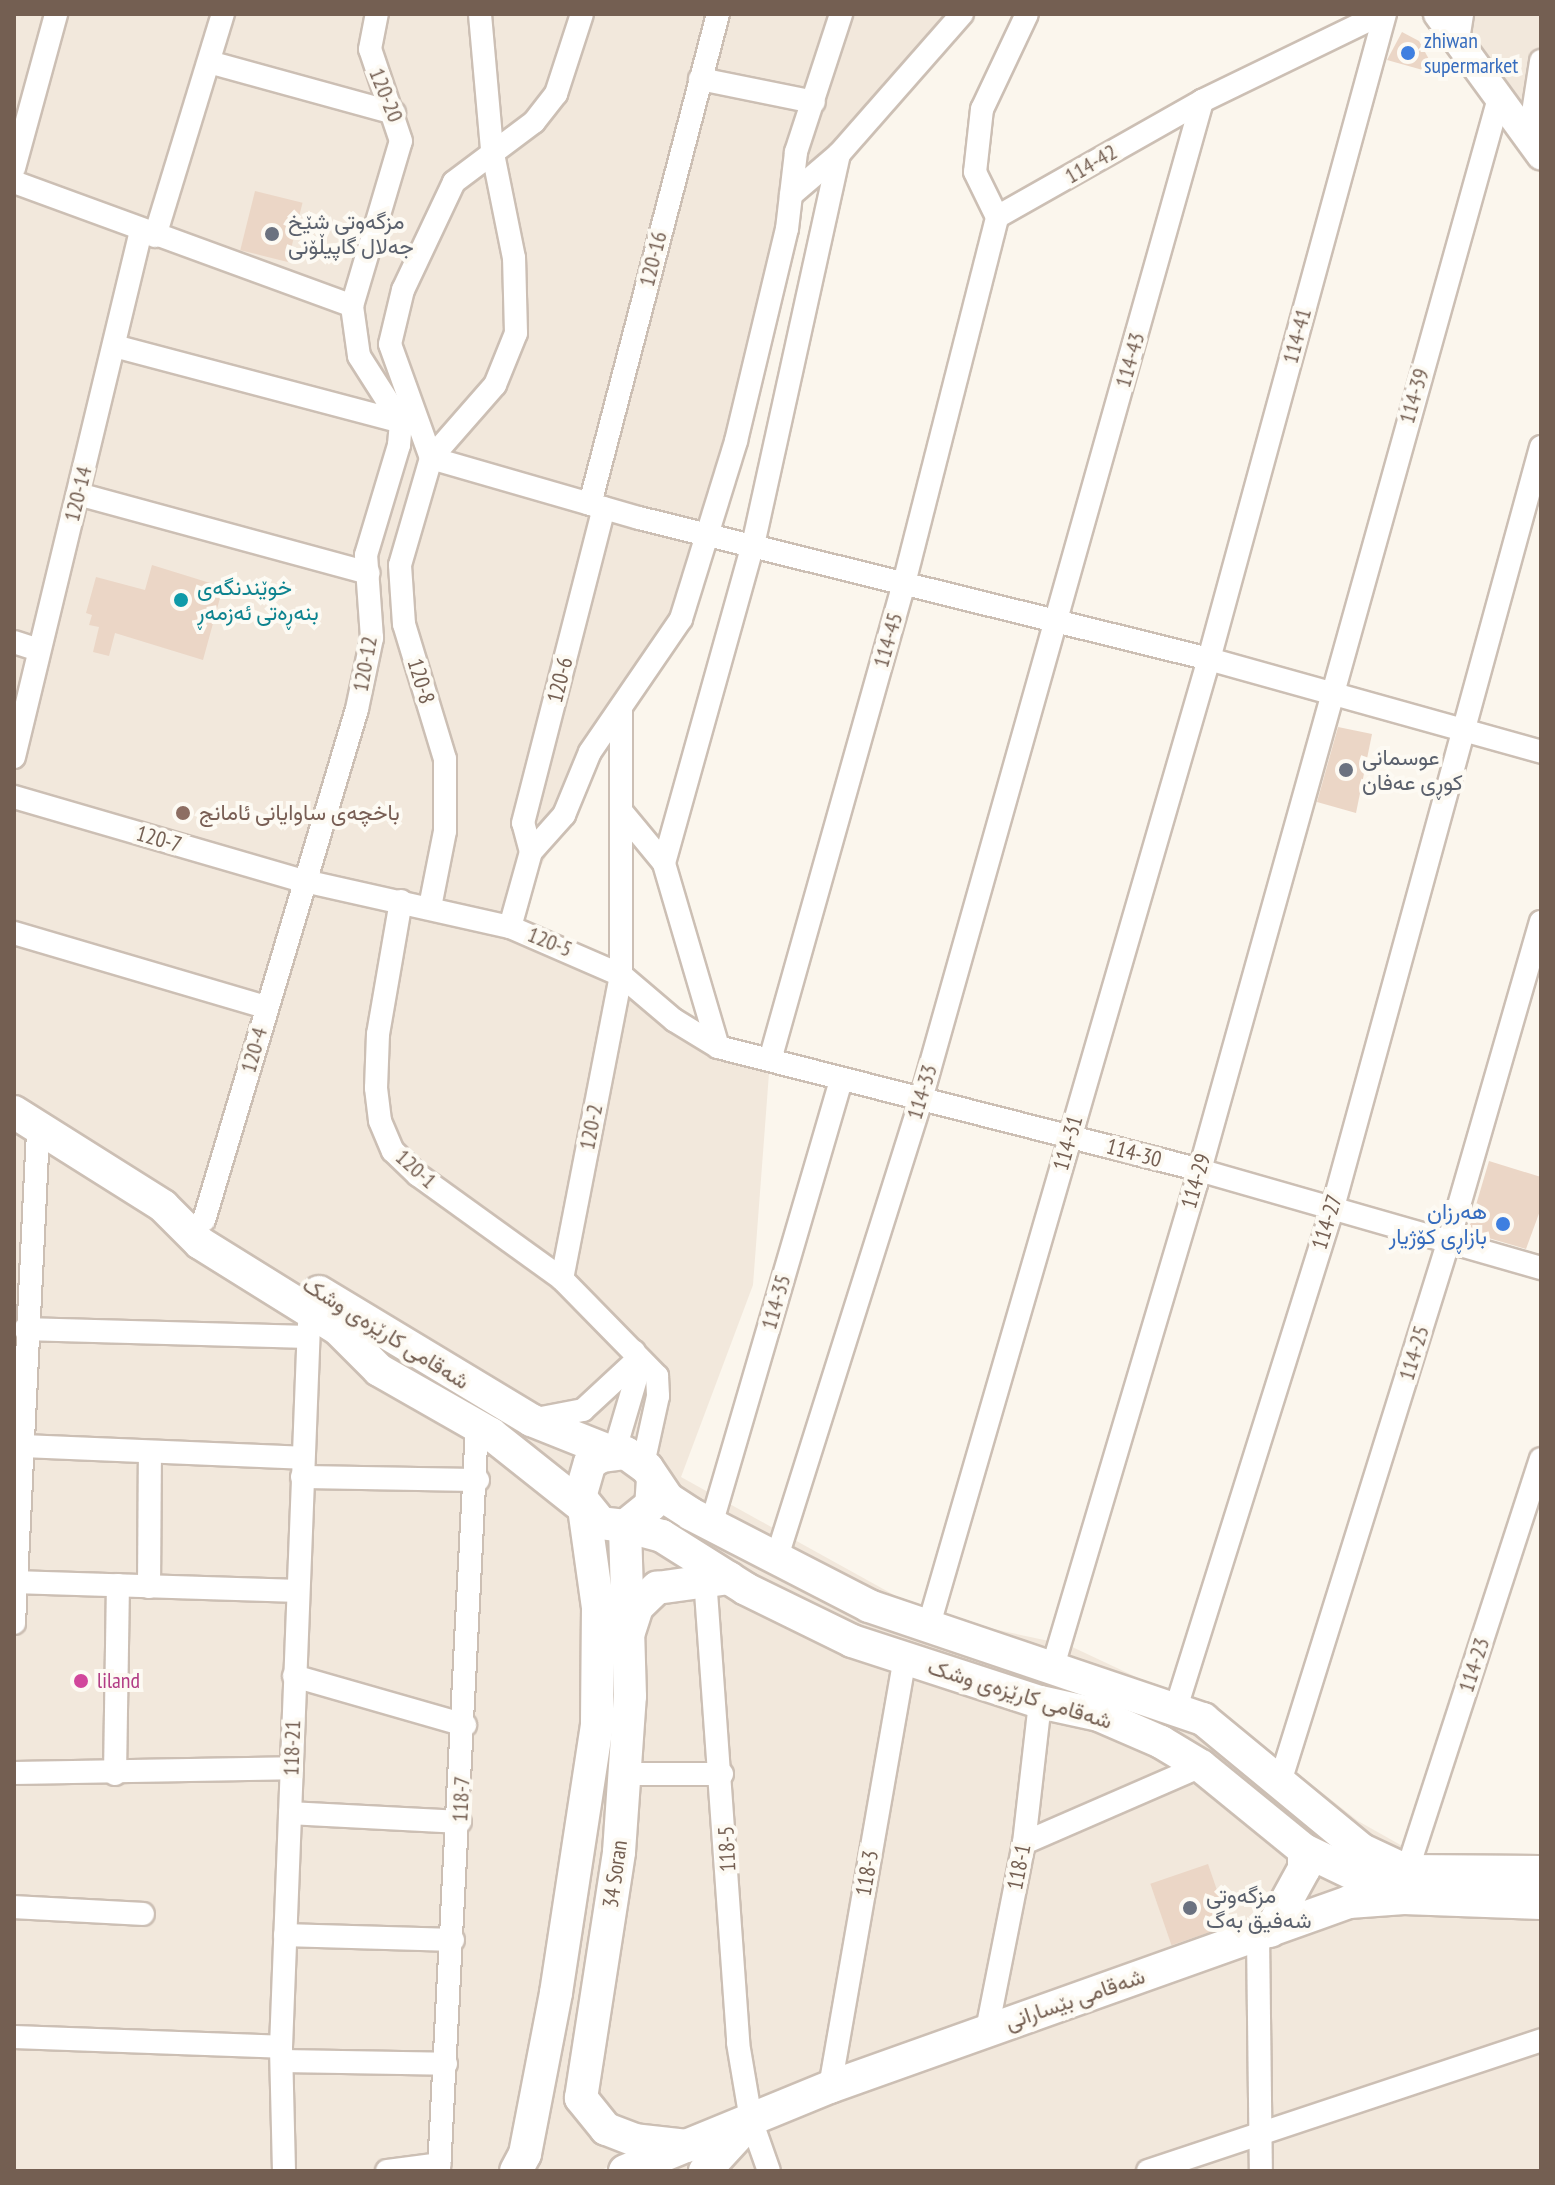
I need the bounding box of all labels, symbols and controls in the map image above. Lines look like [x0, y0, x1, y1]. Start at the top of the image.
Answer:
place label: zhiwan supermarket [1424, 27, 1518, 78]
marker: zhiwan supermarket [1399, 44, 1417, 62]
street label: 120-20 [363, 64, 409, 126]
street label: 114-42 [1060, 139, 1122, 189]
place label: مزگەوتی شێخ جەلال گاپیڵۆنی [288, 208, 414, 260]
marker: مزگەوتی شێخ جەلال گاپیڵۆنی [263, 225, 281, 243]
street label: 120-16 [633, 229, 673, 289]
street label: 114-41 [1277, 306, 1317, 366]
street label: 114-43 [1110, 329, 1150, 391]
street label: 114-39 [1394, 365, 1434, 427]
street label: 120-14 [58, 464, 98, 524]
place label: خوێندنگەی بنەڕەتی ئەزمەڕ [197, 574, 319, 626]
marker: خوێندنگەی بنەڕەتی ئەزمەڕ [172, 591, 190, 609]
street label: 114-45 [868, 609, 908, 671]
street label: 120-12 [347, 634, 383, 694]
street label: 120-6 [542, 654, 578, 706]
street label: 120-8 [402, 655, 440, 707]
place label: عوسمانی کوڕی عەفان [1362, 744, 1463, 796]
marker: عوسمانی کوڕی عەفان [1337, 761, 1355, 779]
place label: باخچەی ساوایانی ئامانج [199, 800, 400, 826]
marker: باخچەی ساوایانی ئامانج [174, 804, 192, 822]
street label: 120-7 [133, 820, 185, 858]
street label: 120-5 [524, 921, 576, 963]
street label: 120-4 [235, 1024, 273, 1076]
street label: 114-33 [901, 1061, 943, 1123]
street label: 120-2 [574, 1102, 608, 1152]
street label: 114-31 [1048, 1112, 1088, 1174]
street label: 114-30 [1104, 1133, 1164, 1173]
street label: 120-1 [390, 1144, 442, 1194]
street label: 114-29 [1176, 1150, 1216, 1212]
street label: 114-27 [1306, 1191, 1348, 1253]
place label: ھەرزان بازاڕی کۆژیار [1389, 1198, 1487, 1250]
marker: ھەرزان بازاڕی کۆژیار [1494, 1215, 1512, 1233]
street label: شەقامی کارێزەی وشک [298, 1271, 474, 1395]
street label: 114-35 [756, 1271, 796, 1333]
street label: 114-25 [1393, 1322, 1435, 1384]
street label: 114-23 [1453, 1634, 1495, 1696]
street label: شەقامی کارێزەی وشک [925, 1653, 1115, 1735]
place label: liland [97, 1668, 140, 1694]
marker: liland [72, 1672, 90, 1690]
street label: 118-21 [278, 1720, 306, 1776]
street label: 118-7 [447, 1775, 475, 1823]
street label: 118-5 [713, 1825, 741, 1873]
street label: 34 Soran [597, 1839, 633, 1909]
street label: 118-1 [1002, 1842, 1036, 1892]
street label: 118-3 [850, 1848, 884, 1898]
place label: مزگەوتی شەفیق بەگ [1206, 1882, 1312, 1934]
marker: مزگەوتی شەفیق بەگ [1181, 1899, 1199, 1917]
street label: شەقامی بێسارانی [1002, 1963, 1148, 2035]

